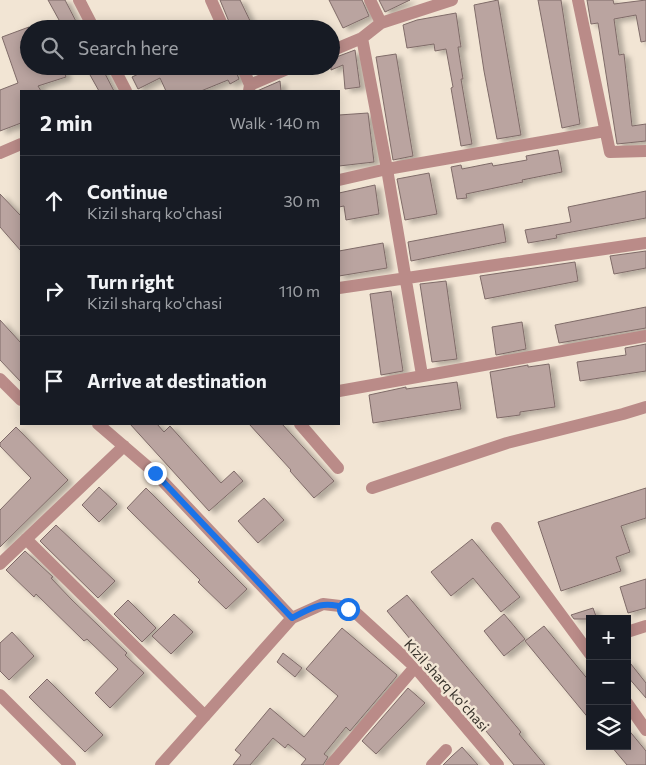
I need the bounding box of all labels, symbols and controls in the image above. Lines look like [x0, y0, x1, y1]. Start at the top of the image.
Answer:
search box [20, 20, 340, 75]
icon: search [38, 34, 66, 62]
text: Search here [78, 36, 178, 59]
text: 2 min [40, 110, 92, 135]
text: Walk · 140 m [230, 113, 320, 132]
text: Continue [87, 180, 167, 203]
icon: ahead [40, 187, 68, 215]
text: 30 m [283, 191, 320, 210]
text: Kizil sharq ko'chasi [87, 203, 222, 222]
text: Turn right [87, 270, 174, 293]
icon: right [40, 277, 68, 305]
text: 110 m [279, 281, 320, 300]
text: Kizil sharq ko'chasi [87, 293, 222, 312]
icon: arrive [40, 367, 68, 395]
text: Arrive at destination [87, 369, 267, 392]
route end [144, 462, 167, 485]
route start [337, 598, 360, 621]
map controls [586, 615, 631, 750]
button: + [586, 615, 631, 660]
street label: Kizil sharq ko'chasi [401, 635, 493, 735]
button: − [586, 660, 631, 705]
button: layers [586, 705, 631, 750]

